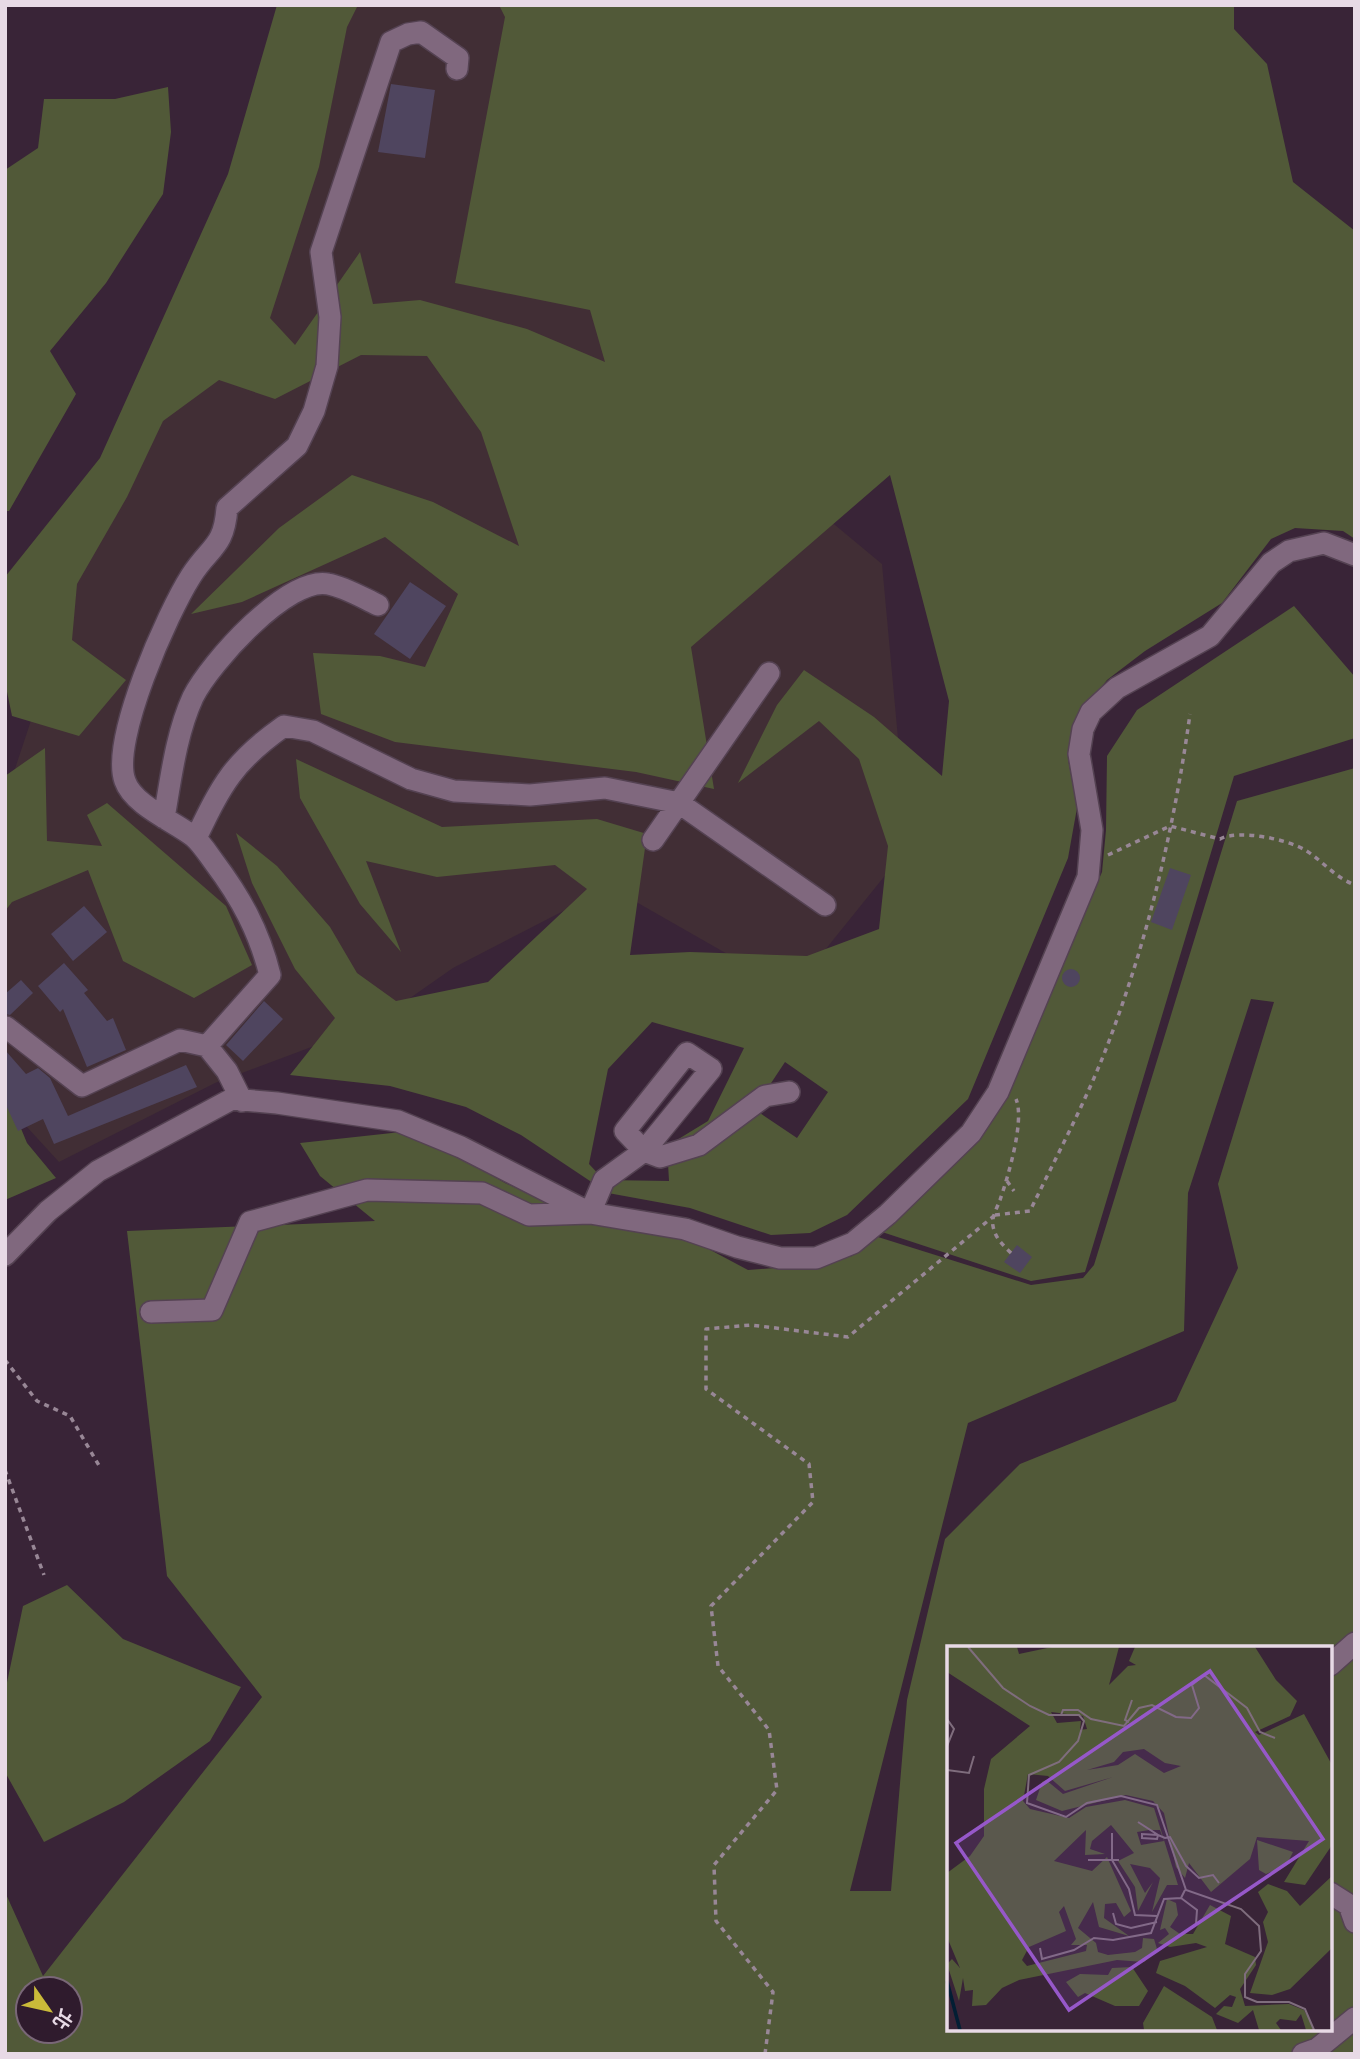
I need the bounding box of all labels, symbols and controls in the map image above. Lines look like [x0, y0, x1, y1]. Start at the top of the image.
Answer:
inset map [947, 1646, 1332, 2031]
north arrow [14, 1975, 84, 2045]
text: 北 [46, 2004, 79, 2035]

